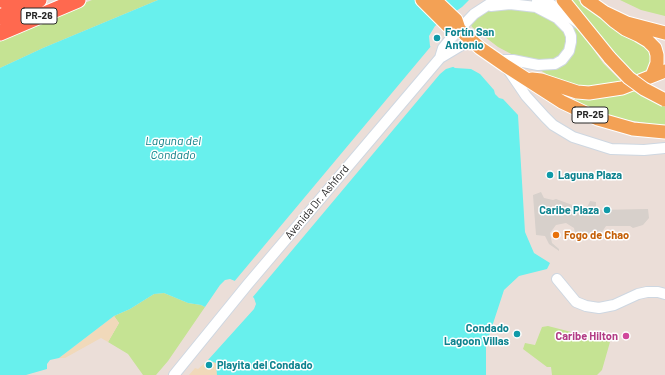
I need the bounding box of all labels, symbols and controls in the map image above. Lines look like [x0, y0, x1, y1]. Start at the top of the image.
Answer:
road number: PR-26 [21, 8, 57, 24]
place label: Fortín San Antonio [445, 25, 494, 51]
marker: Fortín San Antonio [432, 33, 442, 43]
road number: PR-25 [572, 107, 608, 123]
water label: Laguna del Condado [145, 134, 201, 162]
street label: Avenida Dr. Ashford [282, 162, 352, 242]
place label: Laguna Plaza [558, 168, 622, 182]
marker: Laguna Plaza [545, 170, 555, 180]
place label: Caribe Plaza [539, 203, 599, 217]
marker: Caribe Plaza [602, 205, 612, 215]
place label: Fogo de Chao [564, 228, 629, 242]
marker: Fogo de Chao [551, 230, 561, 240]
place label: Condado Lagoon Villas [444, 321, 509, 347]
marker: Condado Lagoon Villas [512, 329, 522, 339]
place label: Caribe Hilton [555, 329, 618, 343]
marker: Caribe Hilton [621, 331, 631, 341]
place label: Playita del Condado [217, 358, 313, 372]
marker: Playita del Condado [204, 360, 214, 370]

